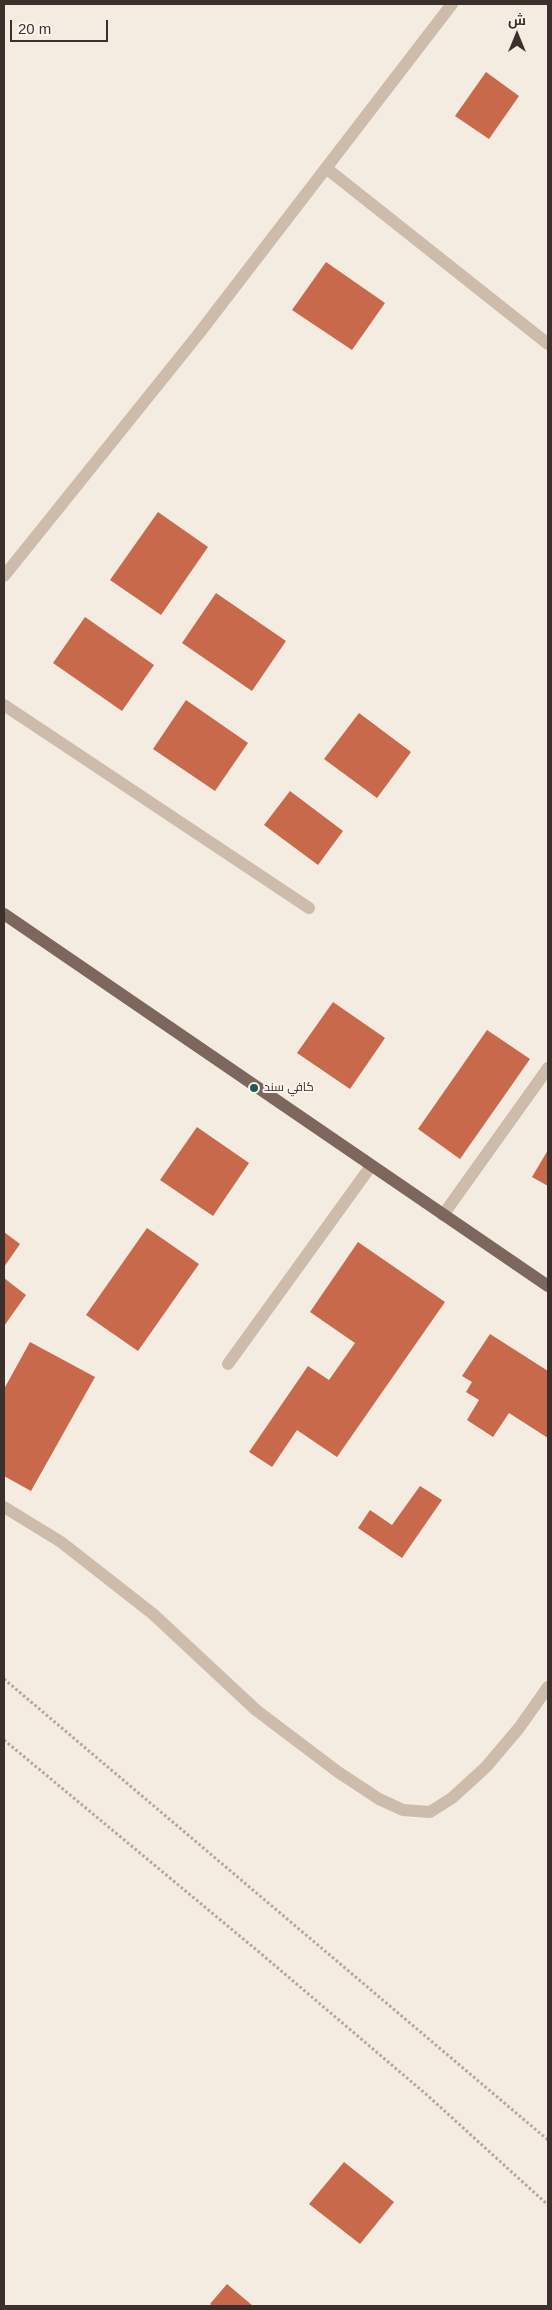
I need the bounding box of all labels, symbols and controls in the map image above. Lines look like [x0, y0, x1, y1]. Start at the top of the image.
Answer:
scale bar [12, 10, 110, 42]
north arrow [492, 10, 542, 60]
text: ش [508, 12, 526, 28]
text: 20 m [18, 20, 51, 37]
place label: كافي سند [264, 1081, 314, 1095]
marker: كافي سند [248, 1082, 260, 1094]

